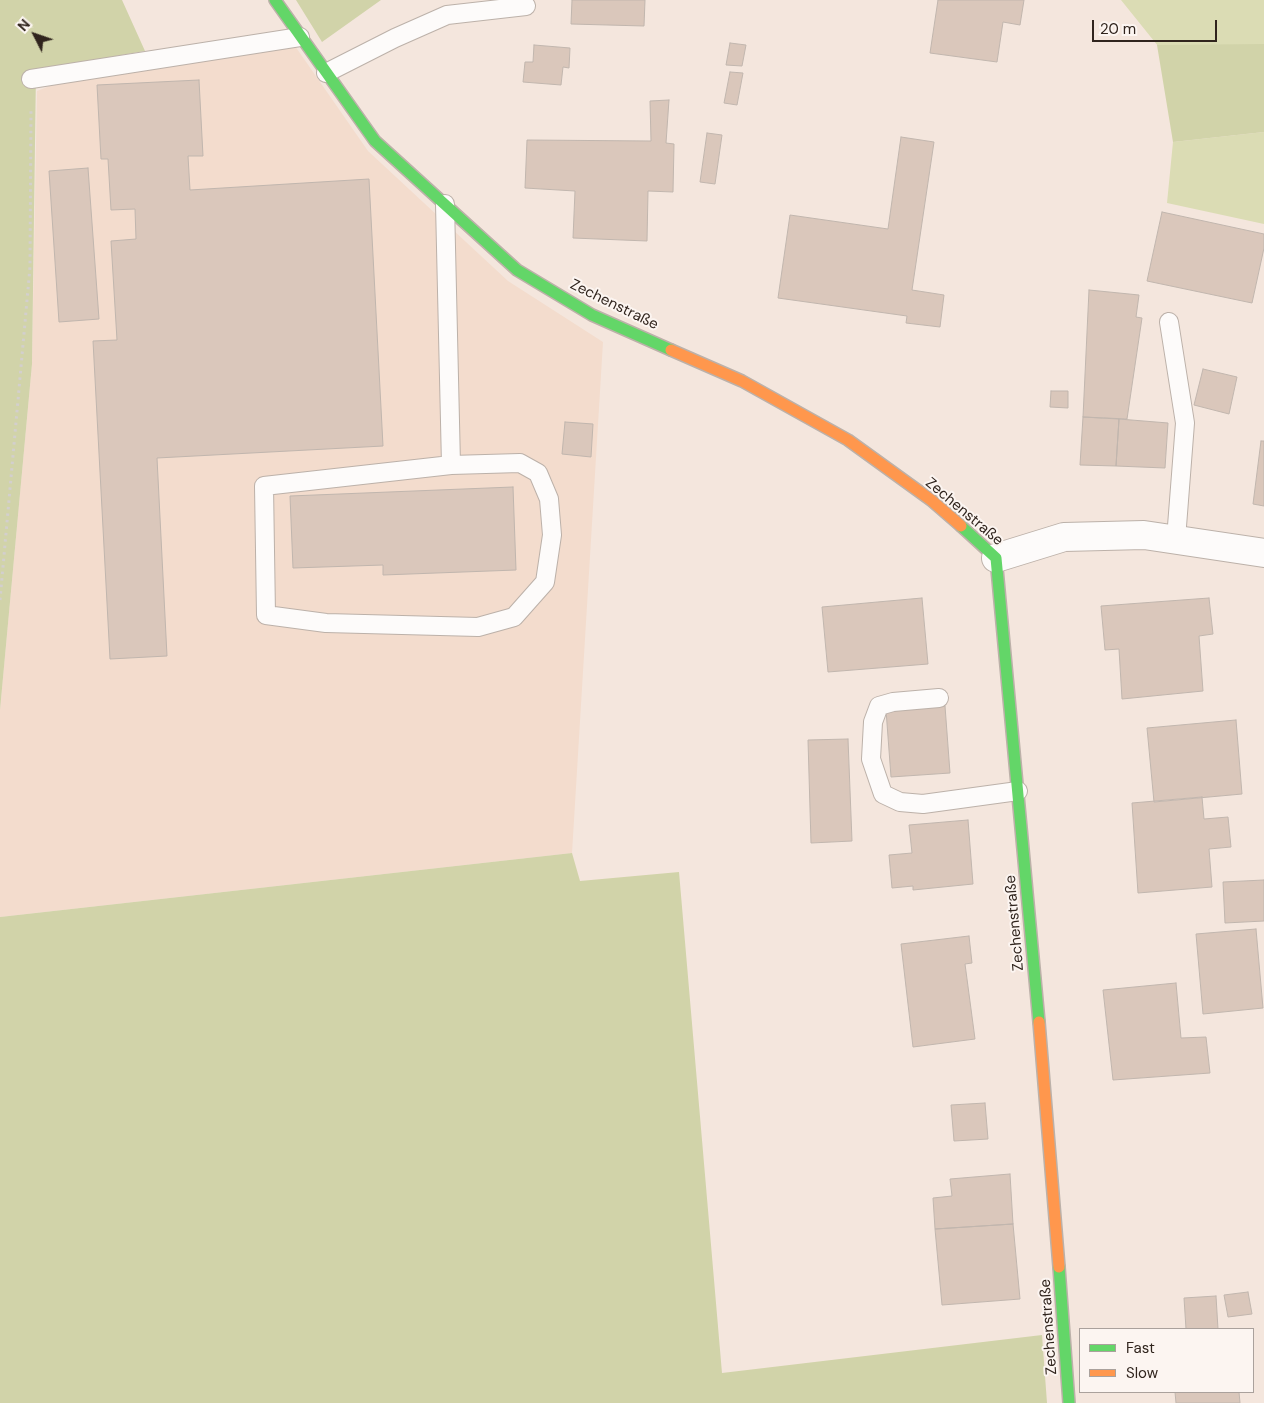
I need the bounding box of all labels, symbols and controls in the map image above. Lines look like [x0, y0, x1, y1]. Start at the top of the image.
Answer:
north arrow [10, 10, 60, 60]
scale bar [1094, 10, 1219, 42]
text: N [14, 15, 34, 35]
text: 20 m [1100, 19, 1136, 39]
street label: Zechenstraße [567, 276, 661, 334]
street label: Zechenstraße [921, 474, 1007, 550]
street label: Zechenstraße [1002, 874, 1028, 972]
street label: Zechenstraße [1037, 1278, 1061, 1376]
legend [1079, 1328, 1254, 1393]
text: Fast [1126, 1338, 1155, 1358]
text: Slow [1126, 1363, 1158, 1383]

